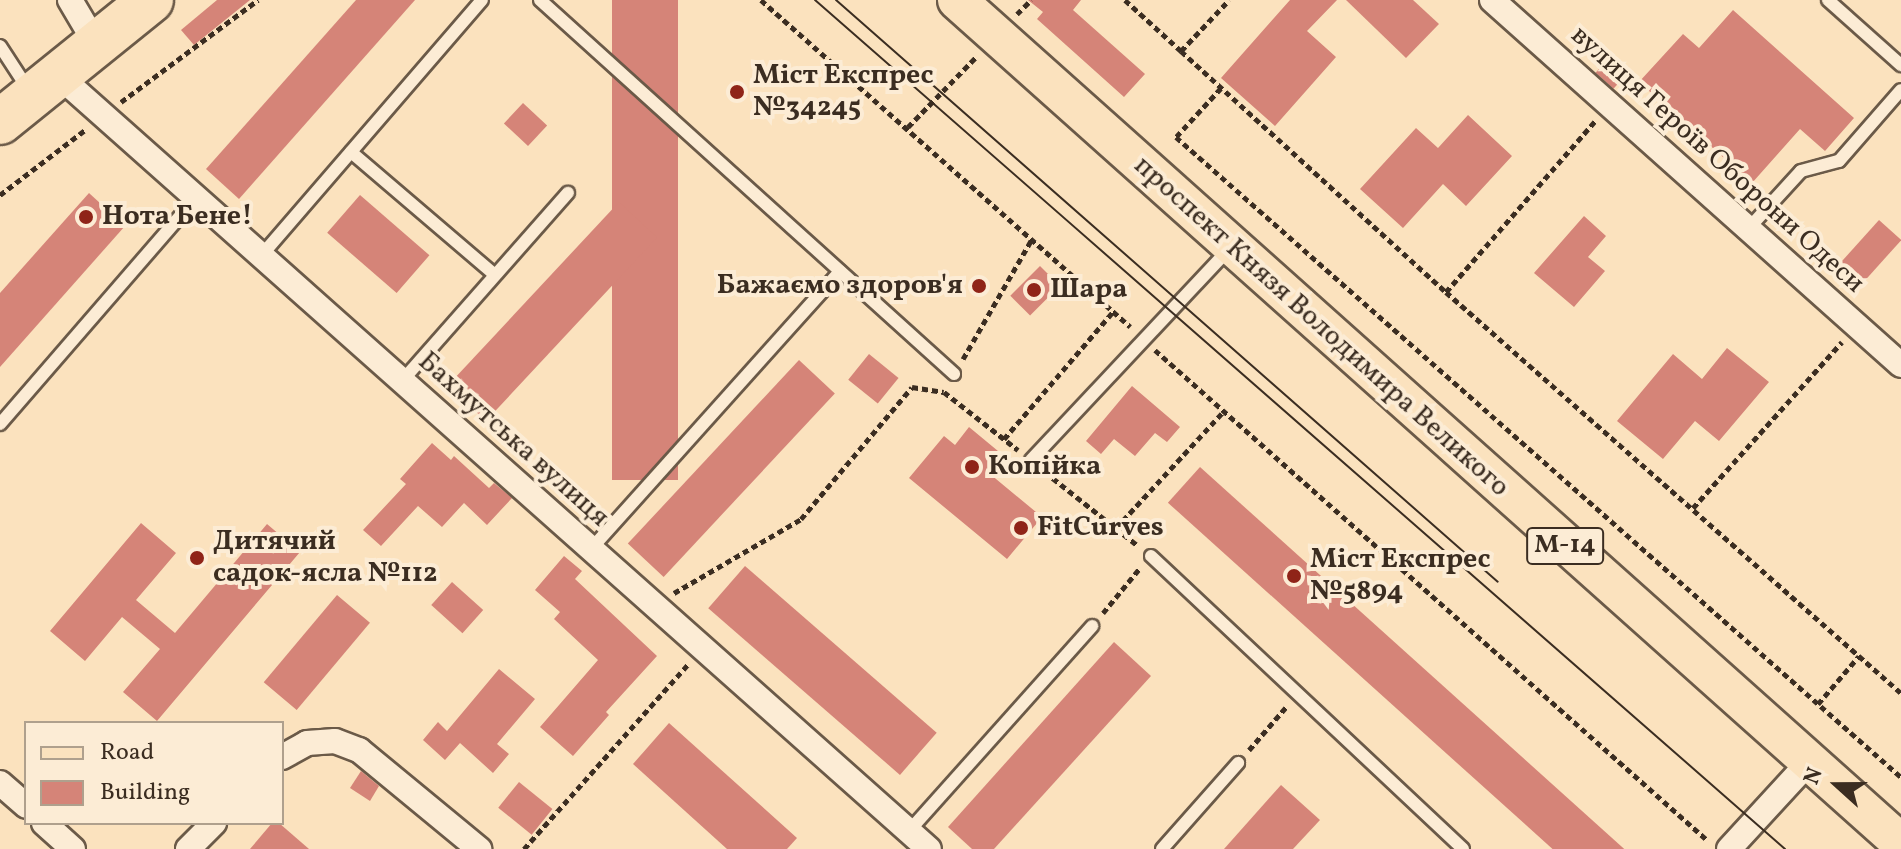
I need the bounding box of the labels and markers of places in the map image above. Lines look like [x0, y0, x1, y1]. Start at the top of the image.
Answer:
place label: Міст Експрес №34245 [753, 59, 933, 125]
marker: Міст Експрес №34245 [728, 83, 746, 101]
place label: Нота Бене! [102, 200, 253, 234]
marker: Нота Бене! [77, 208, 95, 226]
place label: Бажаємо здоров'я [717, 269, 963, 303]
place label: Шара [1050, 273, 1127, 307]
marker: Бажаємо здоров'я [970, 277, 988, 295]
marker: Шара [1025, 281, 1043, 299]
place label: Копійка [988, 450, 1101, 484]
marker: Копійка [963, 458, 981, 476]
place label: FitCurves [1037, 511, 1164, 545]
marker: FitCurves [1012, 519, 1030, 537]
place label: Дитячий садок-ясла №112 [213, 525, 438, 591]
place label: Міст Експрес №5894 [1310, 543, 1490, 609]
marker: Дитячий садок-ясла №112 [188, 549, 206, 567]
marker: Міст Експрес №5894 [1285, 567, 1303, 585]

